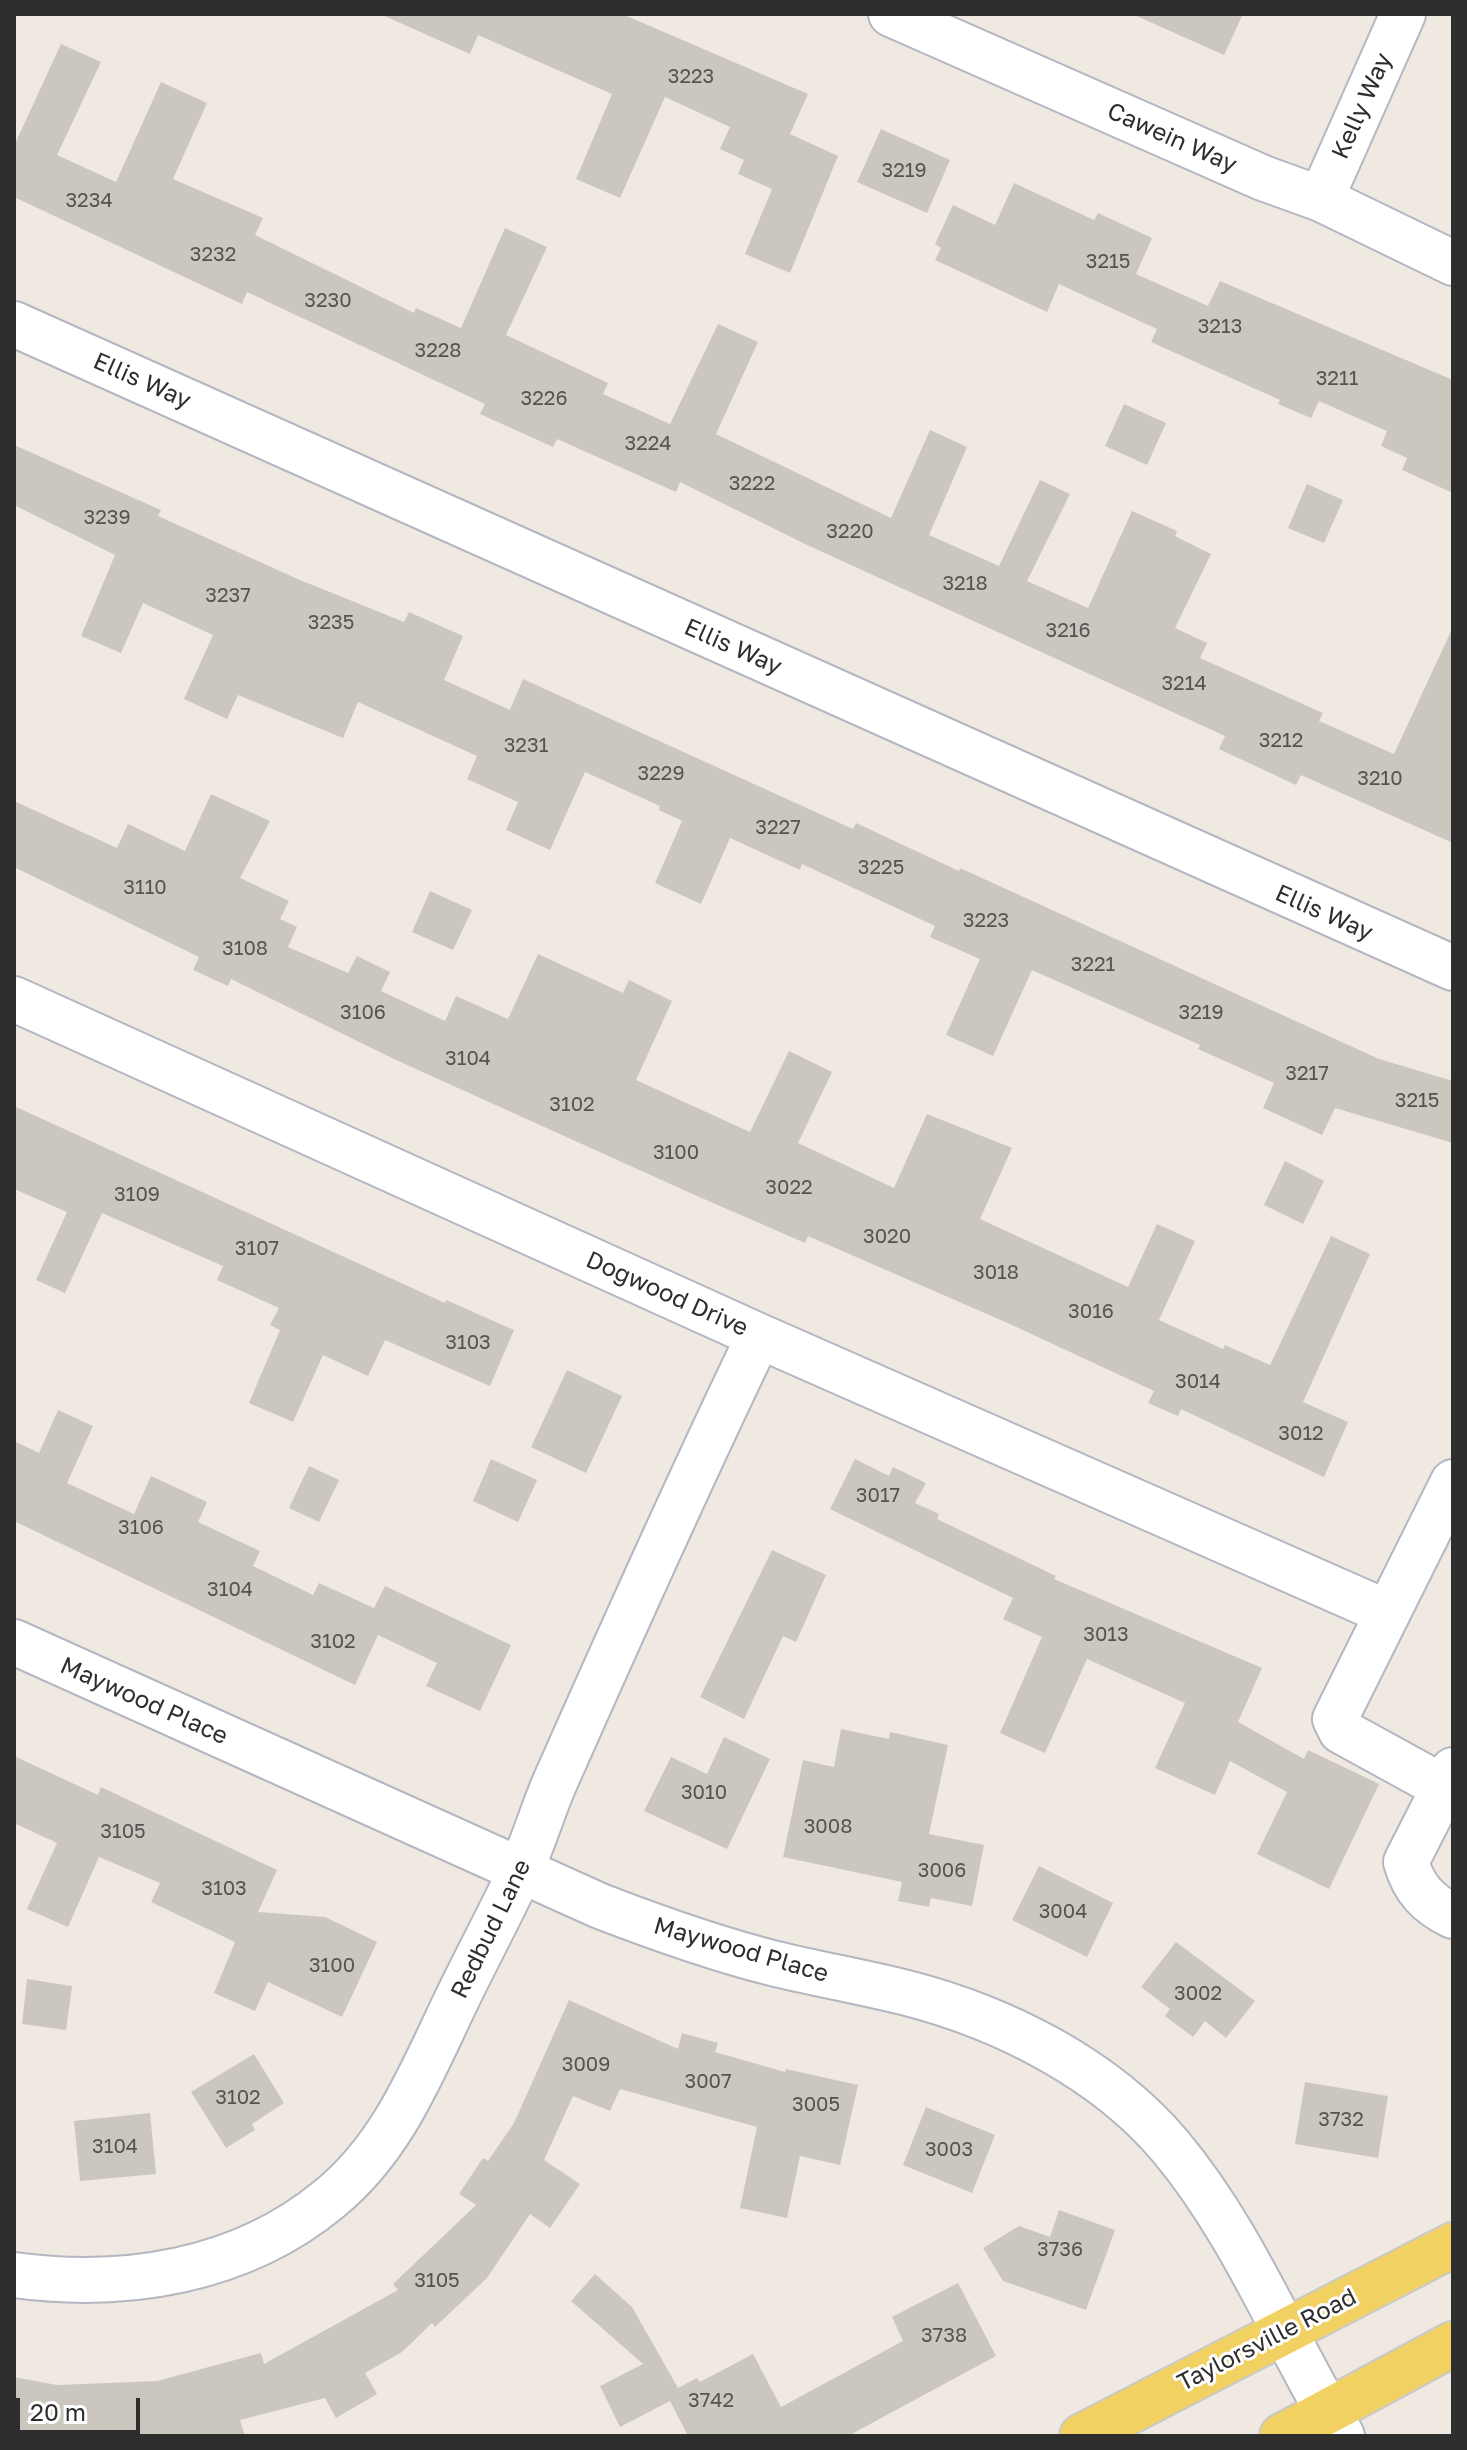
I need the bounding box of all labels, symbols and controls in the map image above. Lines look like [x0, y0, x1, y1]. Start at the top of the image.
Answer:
street label: Kelly Way [1326, 49, 1398, 163]
house number: 3223 [668, 65, 714, 89]
street label: Cawein Way [1103, 97, 1241, 179]
house number: 3219 [881, 159, 927, 183]
house number: 3234 [65, 189, 113, 213]
house number: 3232 [190, 243, 236, 267]
house number: 3215 [1086, 250, 1130, 274]
house number: 3230 [304, 289, 352, 313]
house number: 3213 [1198, 315, 1242, 339]
house number: 3228 [414, 339, 462, 363]
street label: Ellis Way [89, 347, 195, 415]
house number: 3211 [1316, 367, 1358, 391]
house number: 3226 [521, 387, 567, 411]
house number: 3224 [624, 432, 672, 456]
house number: 3222 [729, 472, 775, 496]
house number: 3239 [83, 506, 131, 530]
house number: 3220 [826, 520, 874, 544]
house number: 3218 [942, 572, 988, 596]
house number: 3237 [205, 584, 251, 608]
house number: 3235 [308, 611, 354, 635]
street label: Ellis Way [680, 613, 786, 681]
house number: 3216 [1045, 619, 1091, 643]
house number: 3214 [1161, 672, 1207, 696]
house number: 3212 [1259, 729, 1303, 753]
house number: 3231 [504, 734, 548, 758]
house number: 3229 [638, 762, 684, 786]
house number: 3210 [1357, 767, 1403, 791]
house number: 3227 [755, 816, 801, 840]
house number: 3225 [858, 856, 904, 880]
house number: 3110 [123, 876, 167, 900]
street label: Ellis Way [1271, 879, 1377, 947]
house number: 3223 [963, 909, 1009, 933]
house number: 3108 [222, 937, 268, 961]
house number: 3221 [1071, 953, 1115, 977]
house number: 3106 [340, 1001, 386, 1025]
house number: 3219 [1178, 1001, 1224, 1025]
house number: 3104 [445, 1047, 491, 1071]
house number: 3217 [1285, 1062, 1329, 1086]
house number: 3215 [1395, 1089, 1439, 1113]
house number: 3102 [549, 1093, 595, 1117]
house number: 3100 [653, 1141, 699, 1165]
house number: 3022 [765, 1176, 813, 1200]
house number: 3109 [114, 1183, 160, 1207]
house number: 3020 [863, 1225, 911, 1249]
house number: 3107 [235, 1237, 279, 1261]
street label: Dogwood Drive [582, 1245, 752, 1343]
house number: 3018 [973, 1261, 1019, 1285]
house number: 3016 [1068, 1300, 1114, 1324]
house number: 3103 [445, 1331, 491, 1355]
house number: 3014 [1175, 1370, 1221, 1394]
house number: 3012 [1278, 1422, 1324, 1446]
house number: 3017 [856, 1484, 900, 1508]
house number: 3106 [118, 1516, 164, 1540]
house number: 3104 [207, 1578, 253, 1602]
house number: 3013 [1083, 1623, 1129, 1647]
house number: 3102 [310, 1630, 356, 1654]
street label: Maywood Place [56, 1651, 232, 1751]
house number: 3010 [681, 1781, 727, 1805]
house number: 3008 [804, 1815, 852, 1839]
house number: 3105 [100, 1820, 146, 1844]
street label: Redbud Lane [445, 1855, 537, 2003]
house number: 3006 [918, 1859, 966, 1883]
house number: 3103 [201, 1877, 247, 1901]
house number: 3004 [1039, 1900, 1087, 1924]
street label: Maywood Place [650, 1911, 832, 1989]
house number: 3100 [309, 1954, 355, 1978]
house number: 3002 [1174, 1982, 1222, 2006]
house number: 3009 [562, 2053, 610, 2077]
house number: 3007 [684, 2070, 732, 2094]
house number: 3102 [215, 2086, 261, 2110]
house number: 3005 [792, 2093, 840, 2117]
house number: 3732 [1318, 2108, 1364, 2132]
house number: 3104 [92, 2135, 138, 2159]
house number: 3003 [925, 2138, 973, 2162]
house number: 3736 [1037, 2238, 1083, 2262]
house number: 3105 [414, 2269, 460, 2293]
street label: Taylorsville Road [1173, 2282, 1361, 2398]
house number: 3738 [921, 2324, 967, 2348]
scale bar [20, 2382, 144, 2432]
house number: 3742 [688, 2389, 734, 2413]
text: 20 m [30, 2397, 86, 2426]

